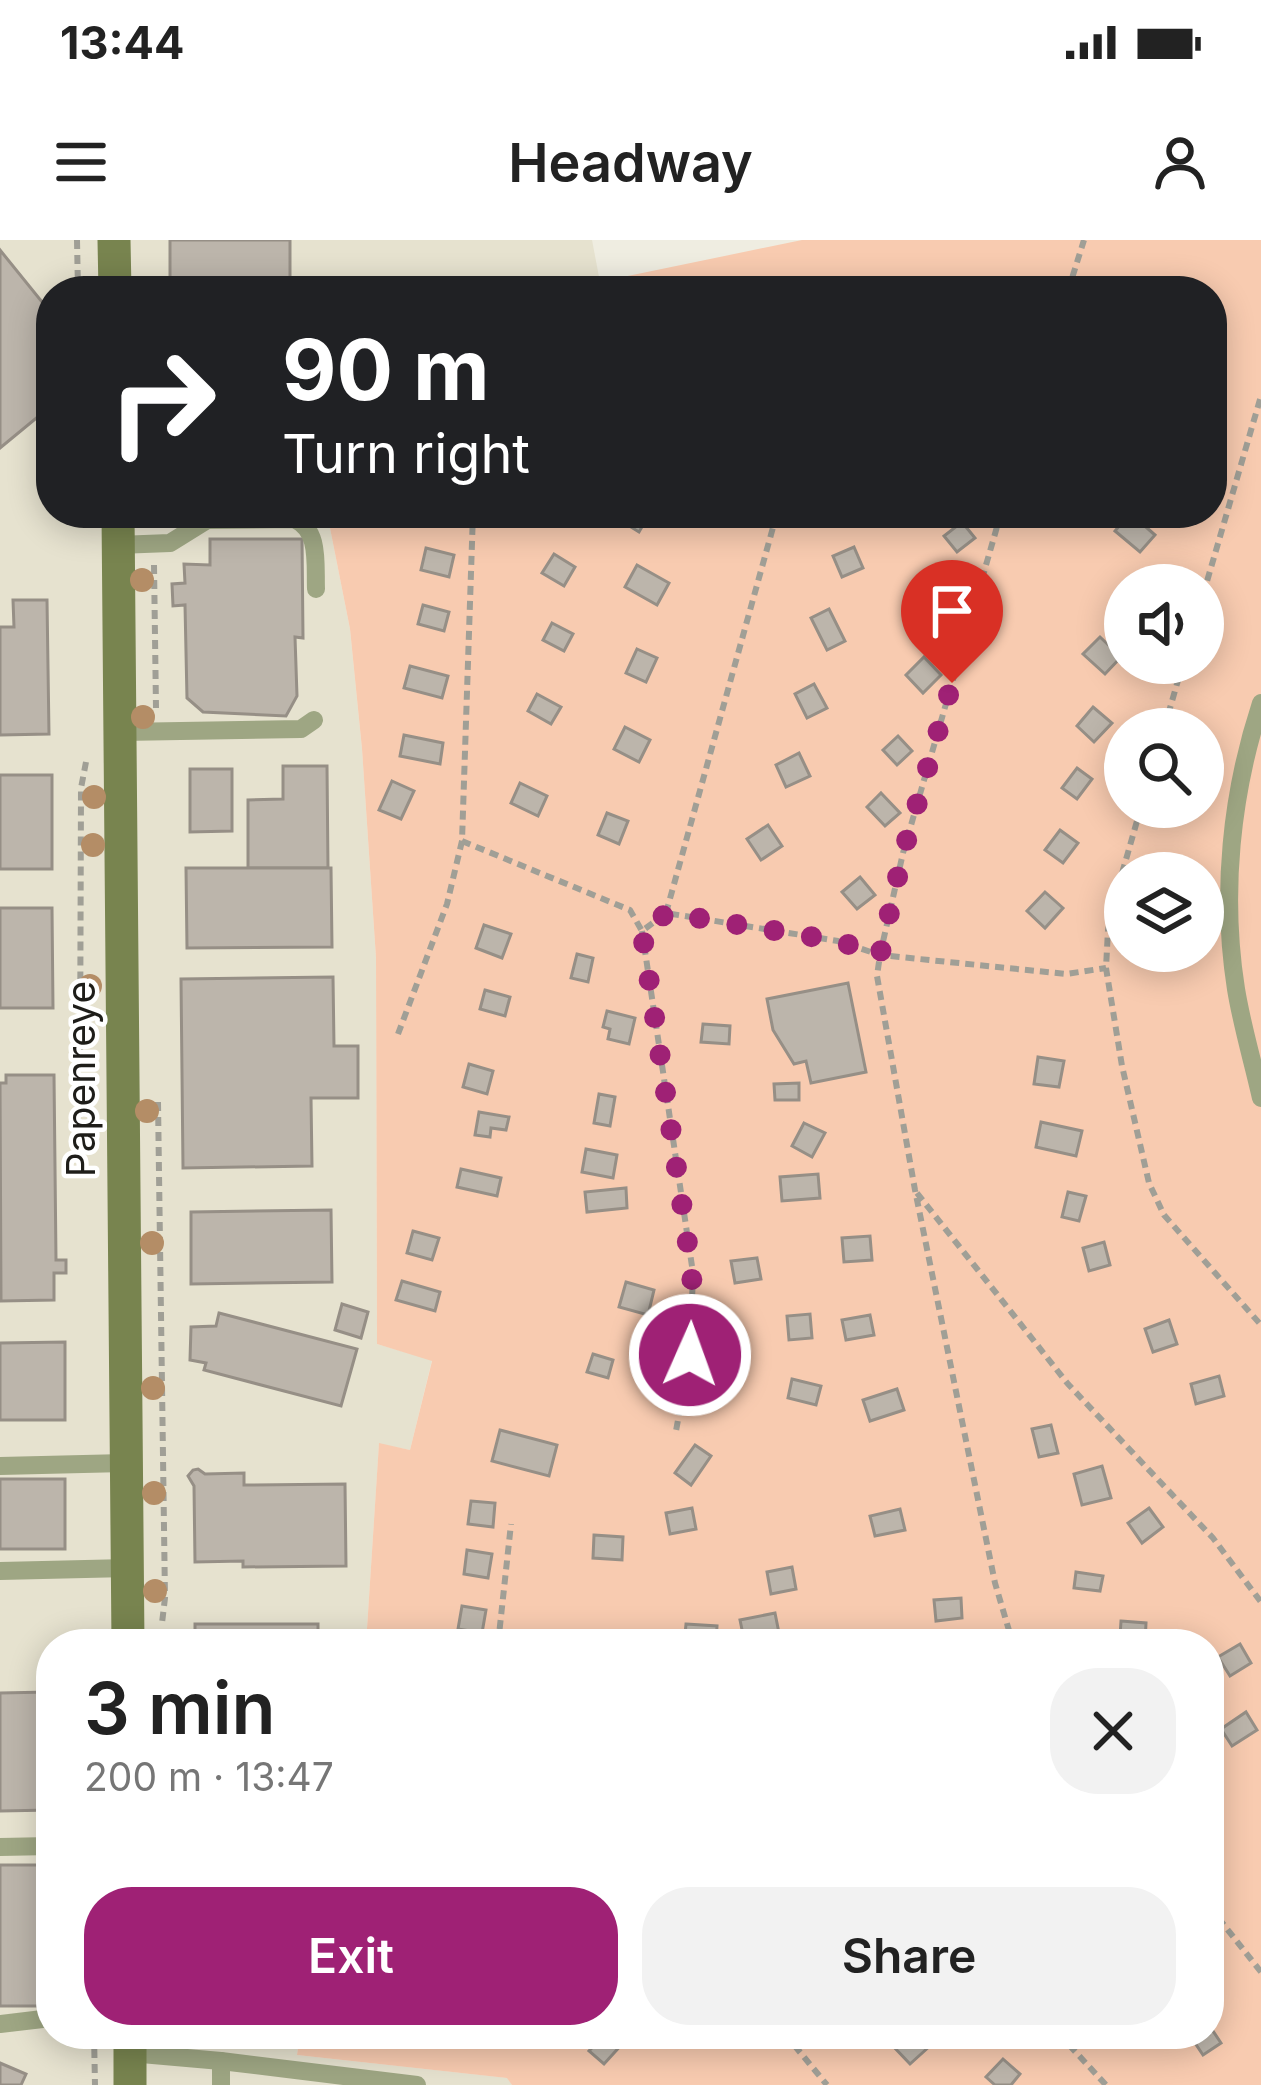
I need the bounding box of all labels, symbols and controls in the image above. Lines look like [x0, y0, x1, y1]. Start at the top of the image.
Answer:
text: 13:44 [60, 15, 184, 70]
icon: menu [48, 129, 114, 195]
icon: person [1147, 129, 1213, 195]
text: Headway [508, 130, 753, 195]
text: 90 m [282, 319, 490, 420]
icon: right [84, 324, 240, 480]
text: Turn right [282, 421, 530, 486]
pin [901, 560, 1003, 683]
map controls [1104, 564, 1224, 972]
button: sound [1104, 564, 1224, 684]
icon: arrive [919, 578, 985, 644]
button: search [1104, 708, 1224, 828]
button: layers [1104, 852, 1224, 972]
street label: Papenreye [57, 981, 104, 1177]
position arrow [627, 1292, 753, 1418]
text: 3 min [84, 1664, 276, 1751]
button: close [1050, 1668, 1176, 1794]
text: 200 m · 13:47 [84, 1753, 334, 1800]
button: Exit [84, 1887, 618, 2025]
button: Share [642, 1887, 1176, 2025]

